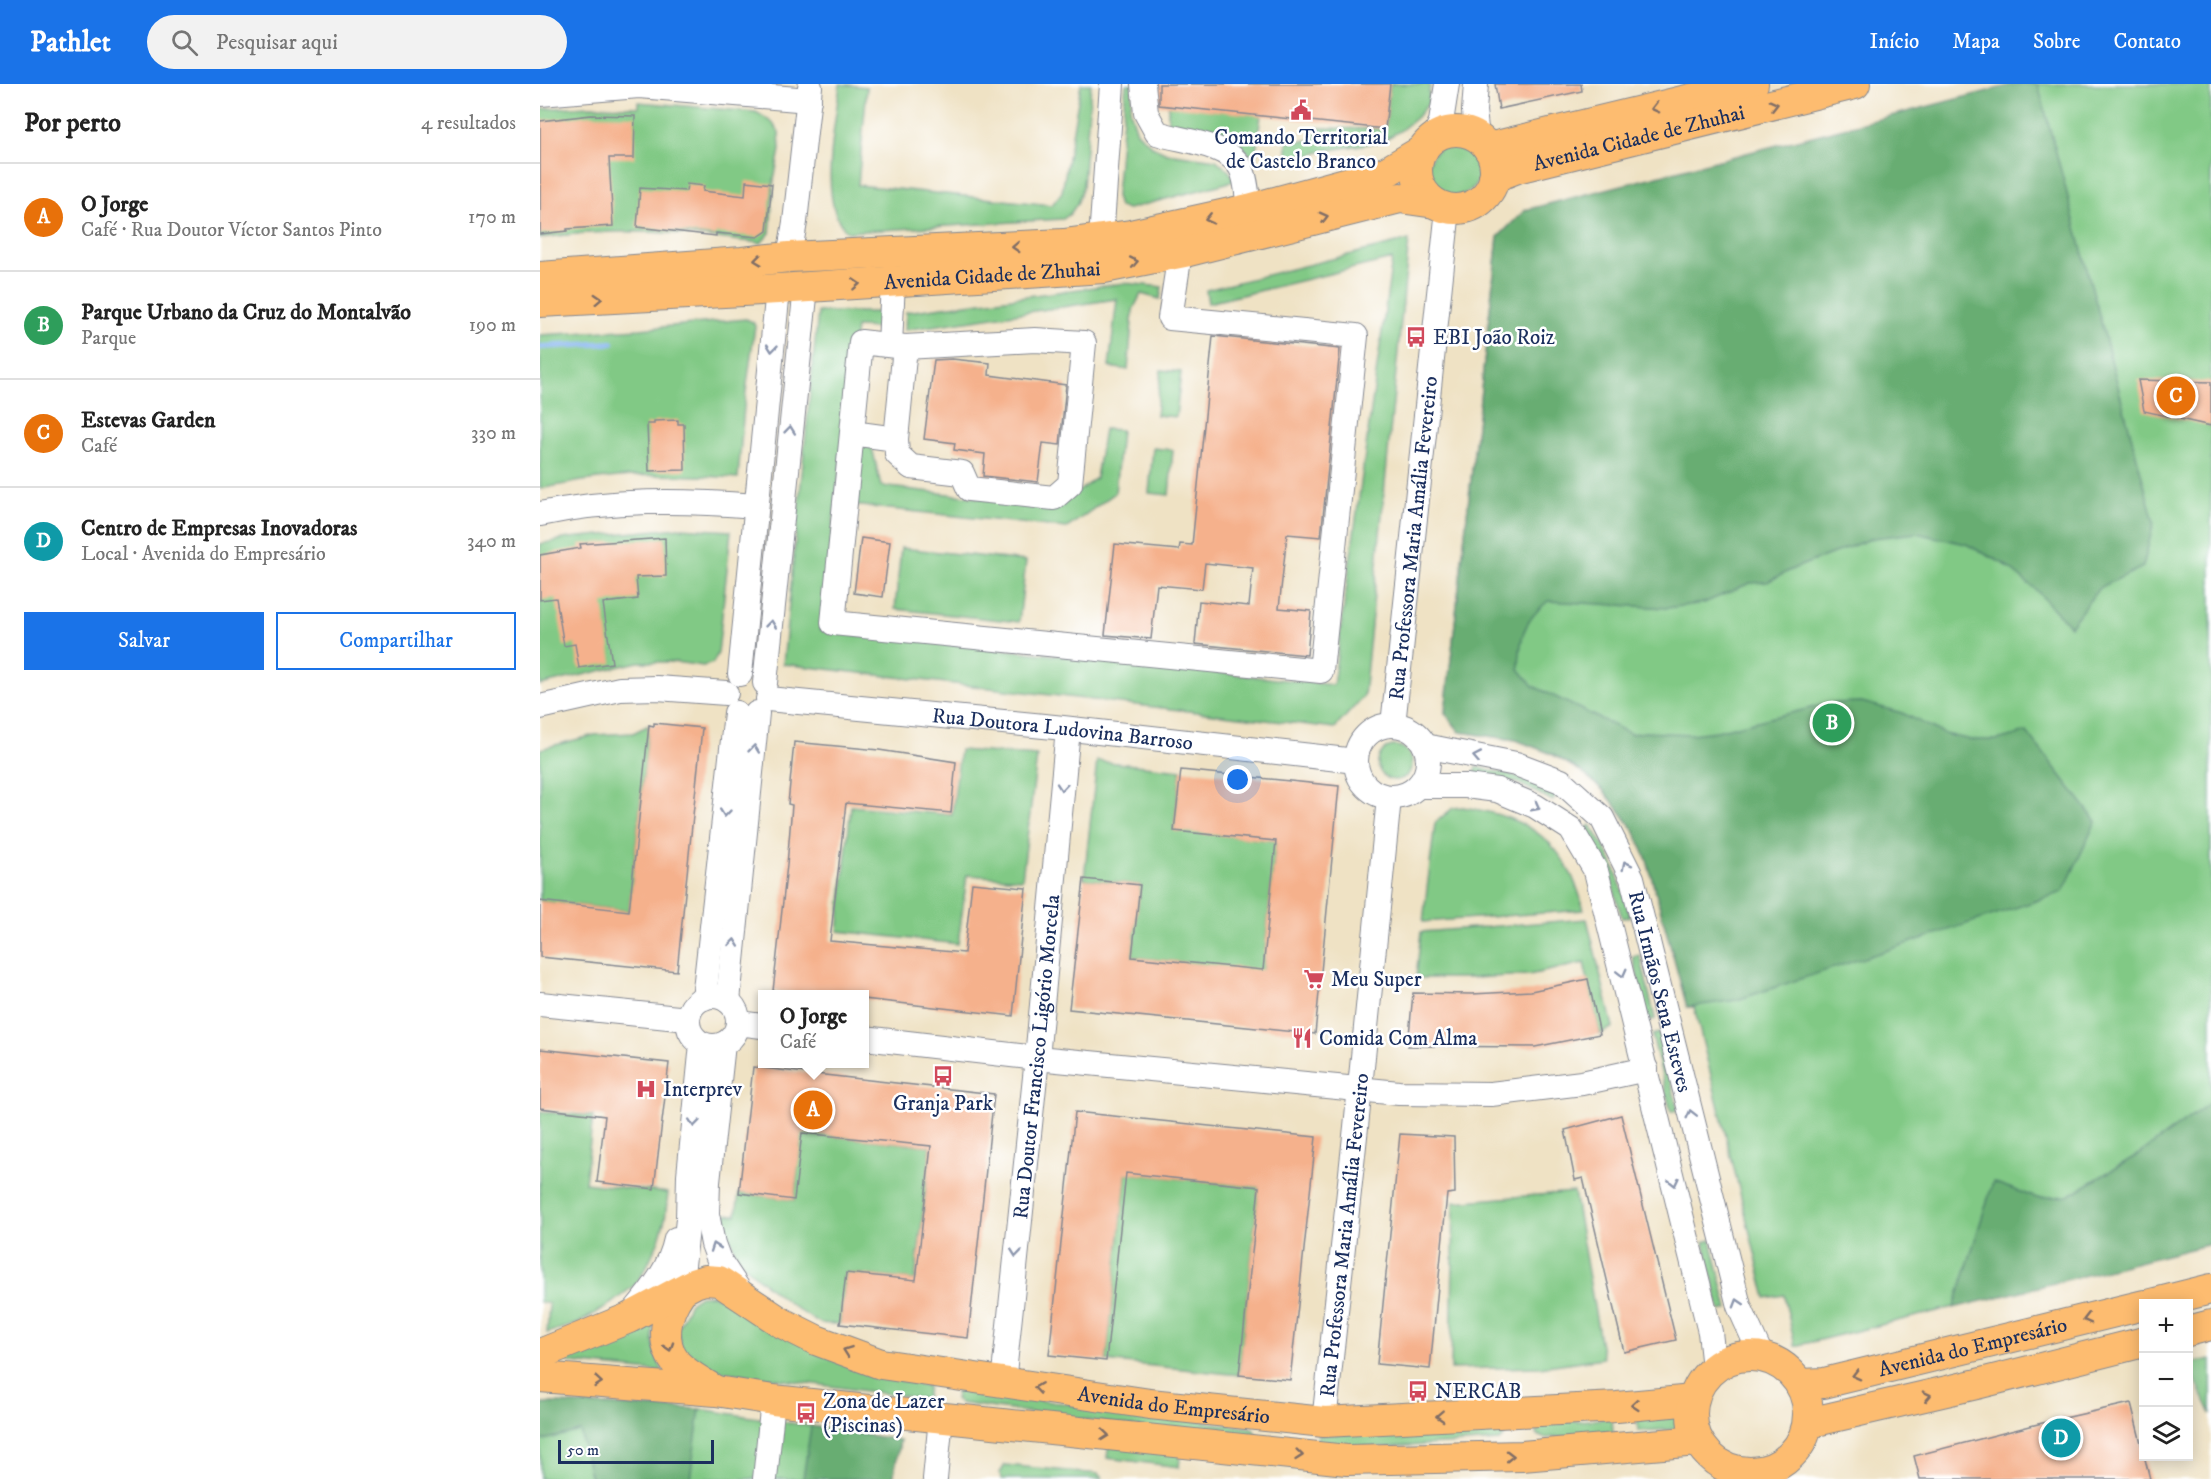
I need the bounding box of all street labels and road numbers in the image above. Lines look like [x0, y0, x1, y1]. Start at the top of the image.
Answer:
street label: Avenida Cidade de Zhuhai [1530, 100, 1747, 178]
street label: Avenida Cidade de Zhuhai [883, 256, 1101, 296]
street label: Rua Professora Maria Amália Fevereiro [1384, 375, 1444, 701]
street label: Rua Doutora Ludovina Barroso [931, 703, 1194, 757]
street label: Rua Irmãos Sena Esteves [1622, 888, 1697, 1095]
street label: Rua Doutor Francisco Ligório Morcela [1008, 893, 1066, 1220]
street label: Rua Professora Maria Amália Fevereiro [1315, 1072, 1375, 1398]
street label: Avenida do Empresário [1876, 1312, 2070, 1383]
street label: Avenida do Empresário [1076, 1381, 1271, 1430]

